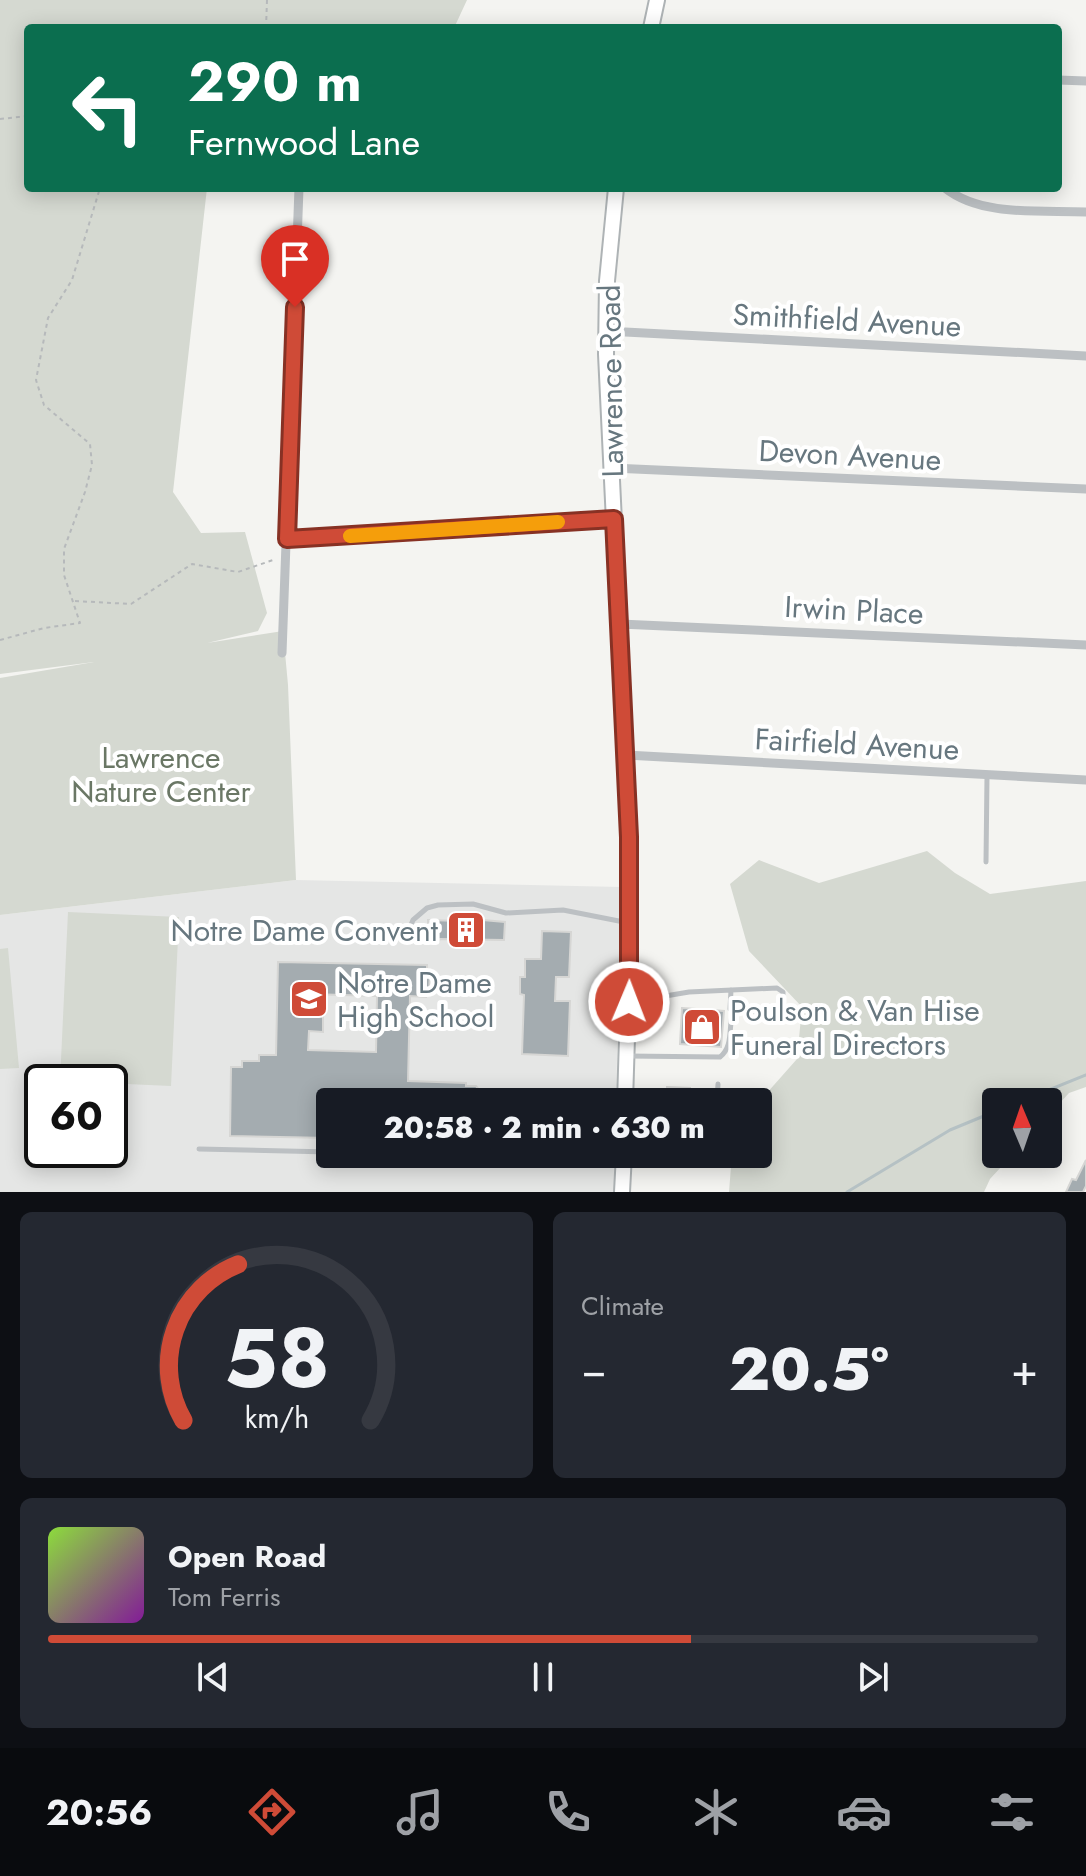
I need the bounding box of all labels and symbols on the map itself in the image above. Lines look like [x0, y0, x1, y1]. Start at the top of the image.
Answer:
pin [261, 225, 329, 307]
street label: Lawrence Road [588, 284, 634, 478]
street label: Smithfield Avenue [732, 293, 962, 347]
street label: Devon Avenue [758, 429, 942, 481]
street label: Irwin Place [783, 585, 925, 635]
street label: Fairfield Avenue [754, 717, 960, 771]
park label: Lawrence Nature Center [71, 736, 252, 813]
place label: Notre Dame Convent [171, 909, 439, 952]
building icon: Notre Dame Convent [445, 909, 487, 951]
position arrow [587, 960, 671, 1044]
place label: Notre Dame High School [337, 961, 494, 1038]
school or university icon: Notre Dame High School [288, 978, 330, 1020]
place label: Poulson & Van Hise Funeral Directors [730, 989, 980, 1066]
shop icon: Poulson & Van Hise Funeral Directors [681, 1006, 723, 1048]
speed limit sign: 60 [24, 1064, 128, 1168]
north arrow [982, 1088, 1062, 1168]

